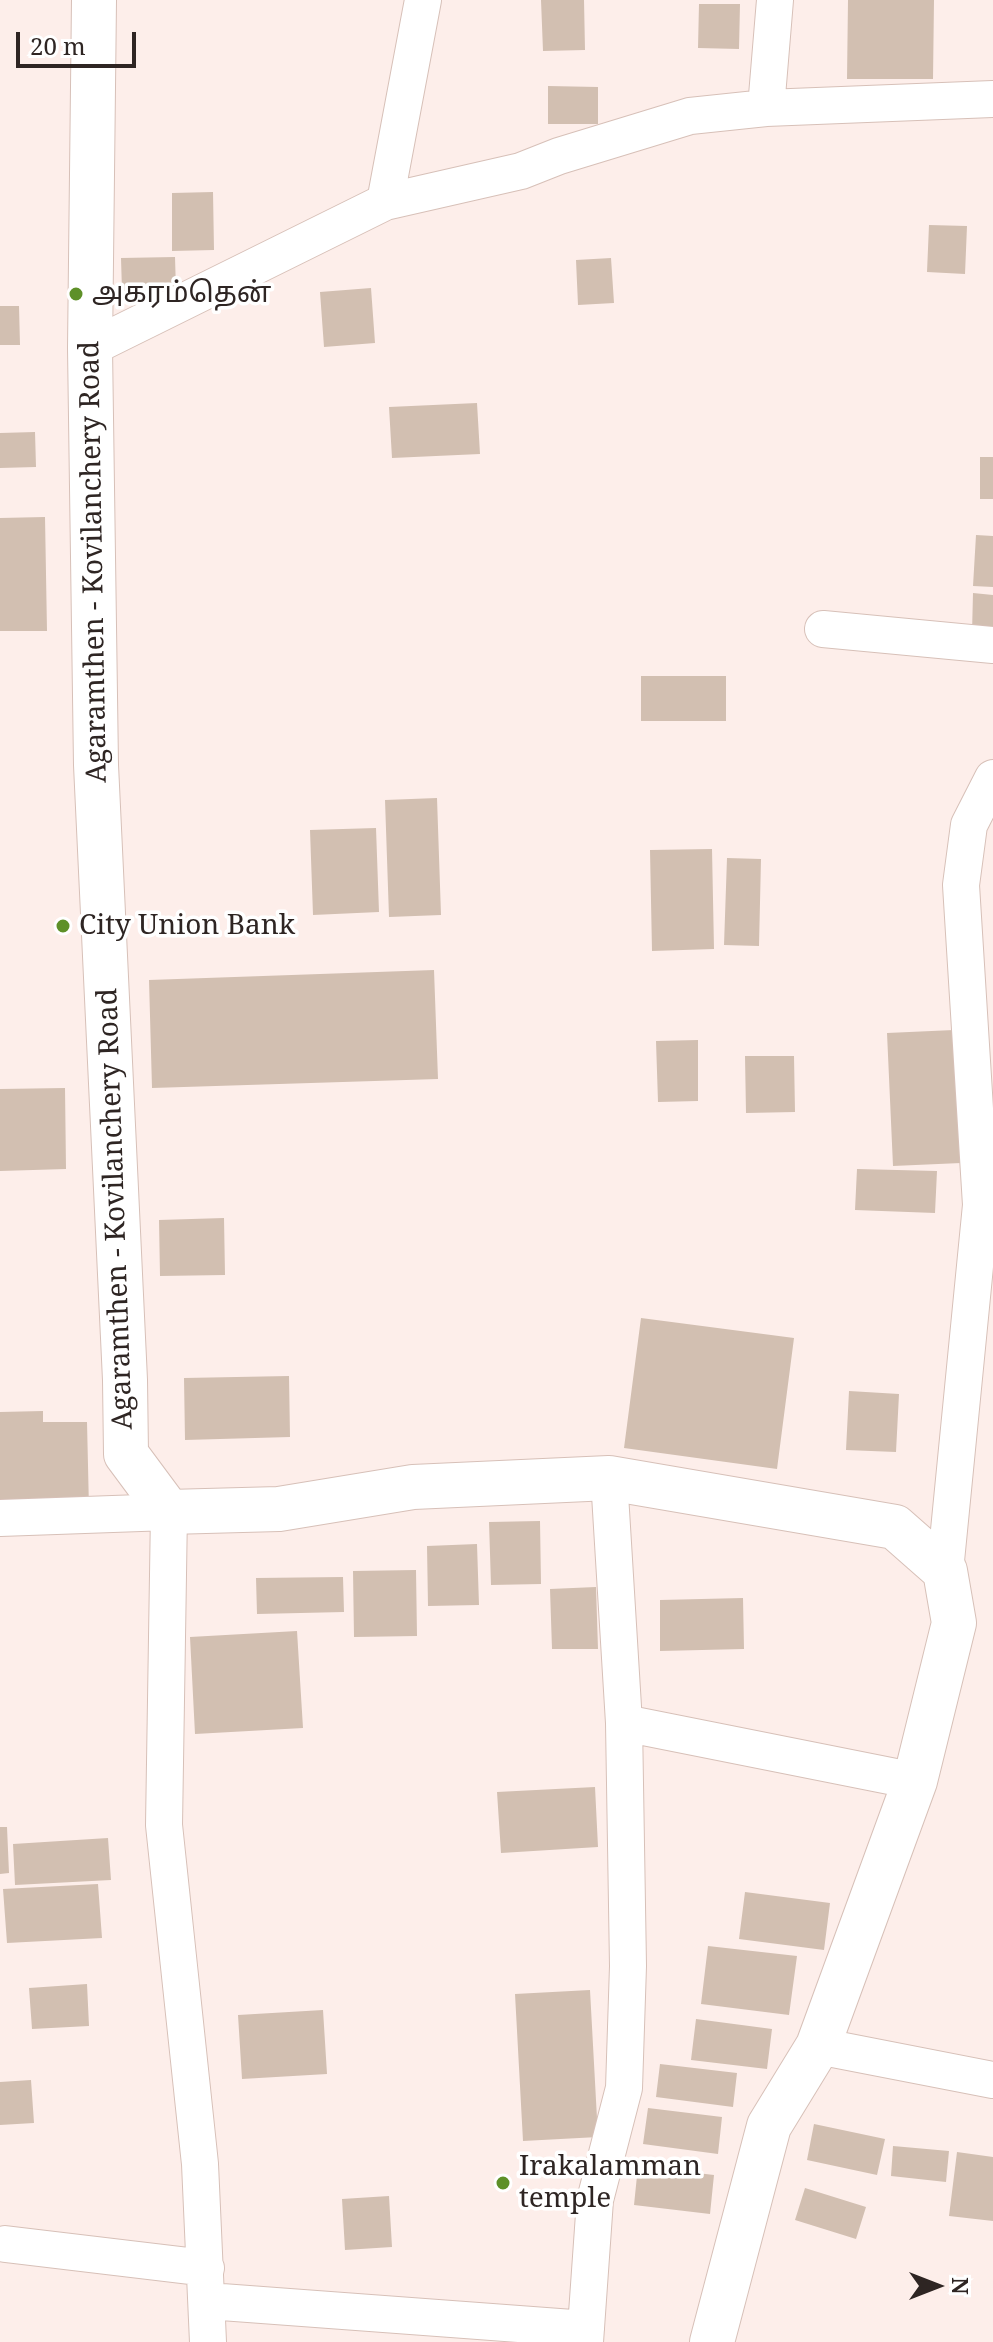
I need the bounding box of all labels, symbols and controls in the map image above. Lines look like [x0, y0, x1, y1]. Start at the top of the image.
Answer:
scale bar [20, 16, 140, 66]
text: 20 m [30, 29, 86, 62]
place label: அகரம்தென் [92, 277, 271, 311]
marker: அகரம்தென் [67, 285, 85, 303]
street label: Agaramthen - Kovilanchery Road [73, 341, 115, 783]
place label: City Union Bank [79, 909, 295, 943]
marker: City Union Bank [54, 917, 72, 935]
street label: Agaramthen - Kovilanchery Road [91, 988, 141, 1430]
place label: Irakalamman temple [519, 2150, 701, 2216]
marker: Irakalamman temple [494, 2174, 512, 2192]
north arrow [897, 2246, 977, 2326]
text: N [946, 2277, 976, 2295]

